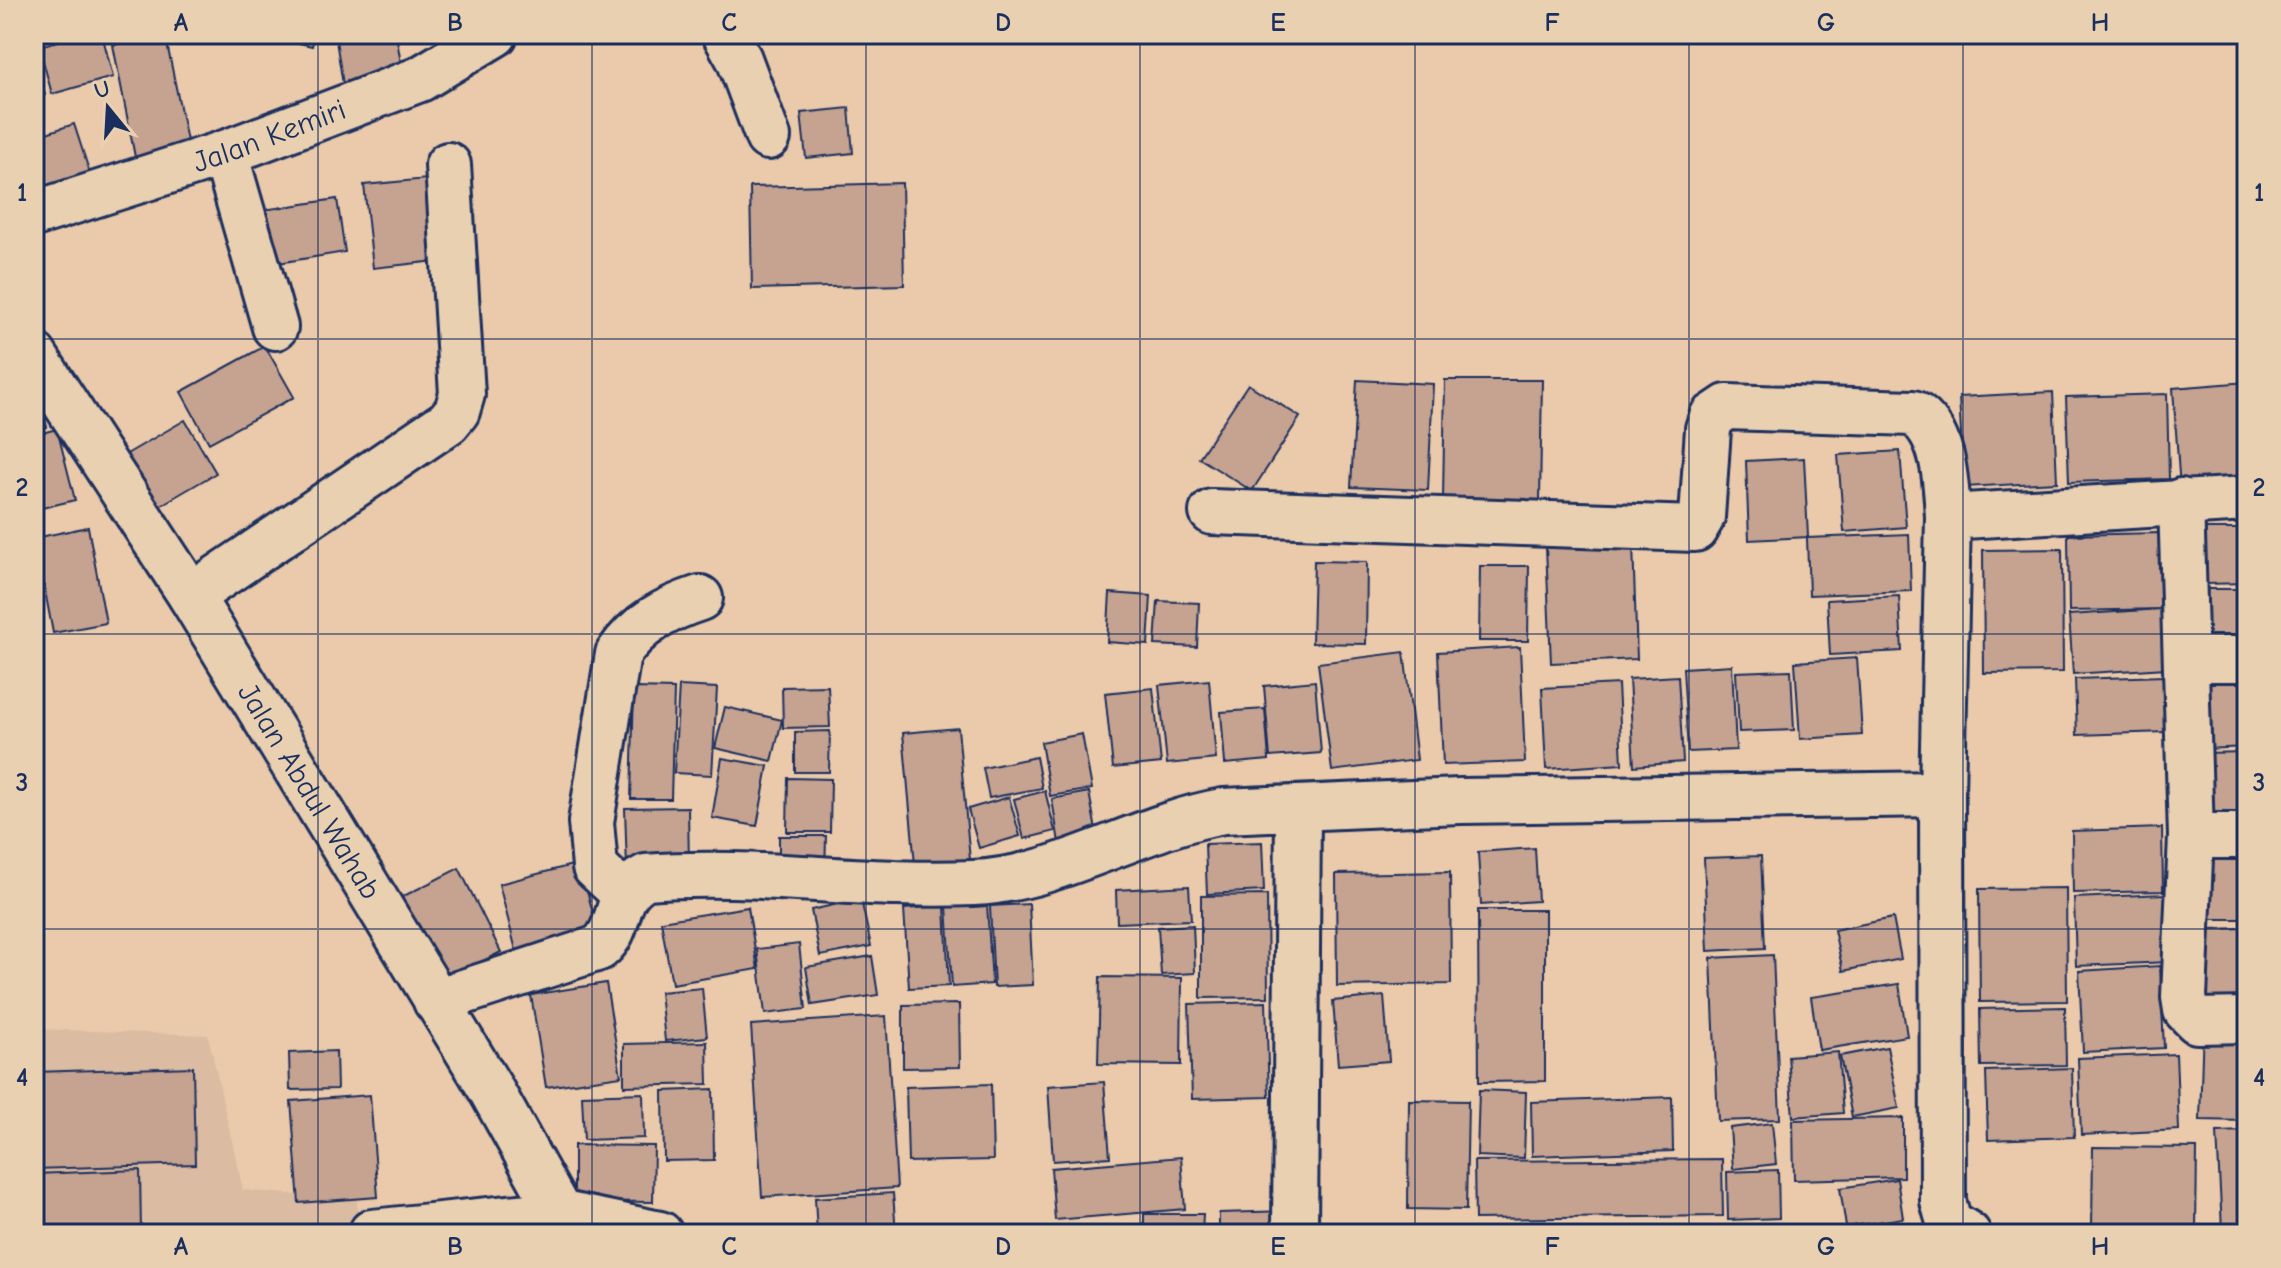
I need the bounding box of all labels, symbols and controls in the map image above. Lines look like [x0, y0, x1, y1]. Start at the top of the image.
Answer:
text: A [174, 8, 189, 38]
text: B [447, 8, 463, 38]
text: C [721, 8, 737, 38]
text: D [995, 8, 1011, 38]
text: E [1270, 8, 1286, 38]
text: F [1544, 8, 1560, 38]
text: G [1817, 8, 1835, 38]
text: H [2091, 8, 2109, 38]
north arrow [68, 68, 148, 148]
text: U [91, 75, 113, 105]
street label: Jalan Kemiri [189, 91, 350, 180]
text: 1 [17, 178, 27, 208]
text: 1 [2254, 178, 2264, 208]
text: 2 [16, 473, 28, 503]
text: 2 [2253, 473, 2265, 503]
street label: Jalan Abdul Wahab [231, 677, 389, 906]
text: 3 [16, 768, 28, 798]
text: 3 [2253, 768, 2265, 798]
text: 4 [16, 1063, 28, 1093]
text: 4 [2253, 1063, 2265, 1093]
text: A [174, 1232, 189, 1262]
text: B [447, 1232, 463, 1262]
text: C [721, 1232, 737, 1262]
text: D [995, 1232, 1011, 1262]
text: E [1270, 1232, 1286, 1262]
text: F [1544, 1232, 1560, 1262]
text: G [1817, 1232, 1835, 1262]
text: H [2091, 1232, 2109, 1262]

